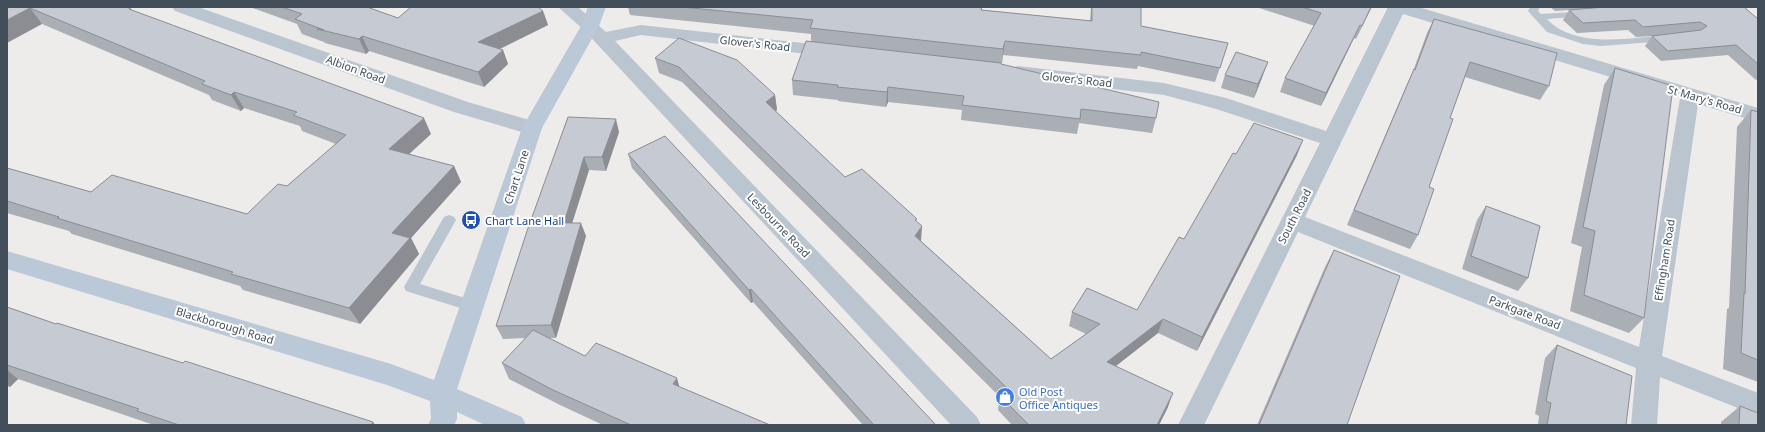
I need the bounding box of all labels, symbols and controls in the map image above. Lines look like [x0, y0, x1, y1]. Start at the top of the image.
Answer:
street label: Glover's Road [719, 32, 791, 54]
street label: Albion Road [324, 51, 388, 87]
street label: Glover's Road [1041, 68, 1113, 90]
street label: St Mary's Road [1666, 81, 1744, 117]
street label: Chart Lane [500, 148, 532, 206]
street label: South Road [1274, 186, 1314, 246]
street label: Lesbourne Road [744, 189, 814, 261]
bus stop icon: Chart Lane Hall [460, 209, 482, 231]
place label: Chart Lane Hall [485, 213, 564, 228]
street label: Effingham Road [1650, 218, 1678, 302]
street label: Parkgate Road [1487, 291, 1563, 333]
street label: Blackborough Road [174, 303, 276, 347]
place label: Old Post Office Antiques [1019, 384, 1098, 412]
shop icon: Old Post Office Antiques [994, 386, 1016, 408]

